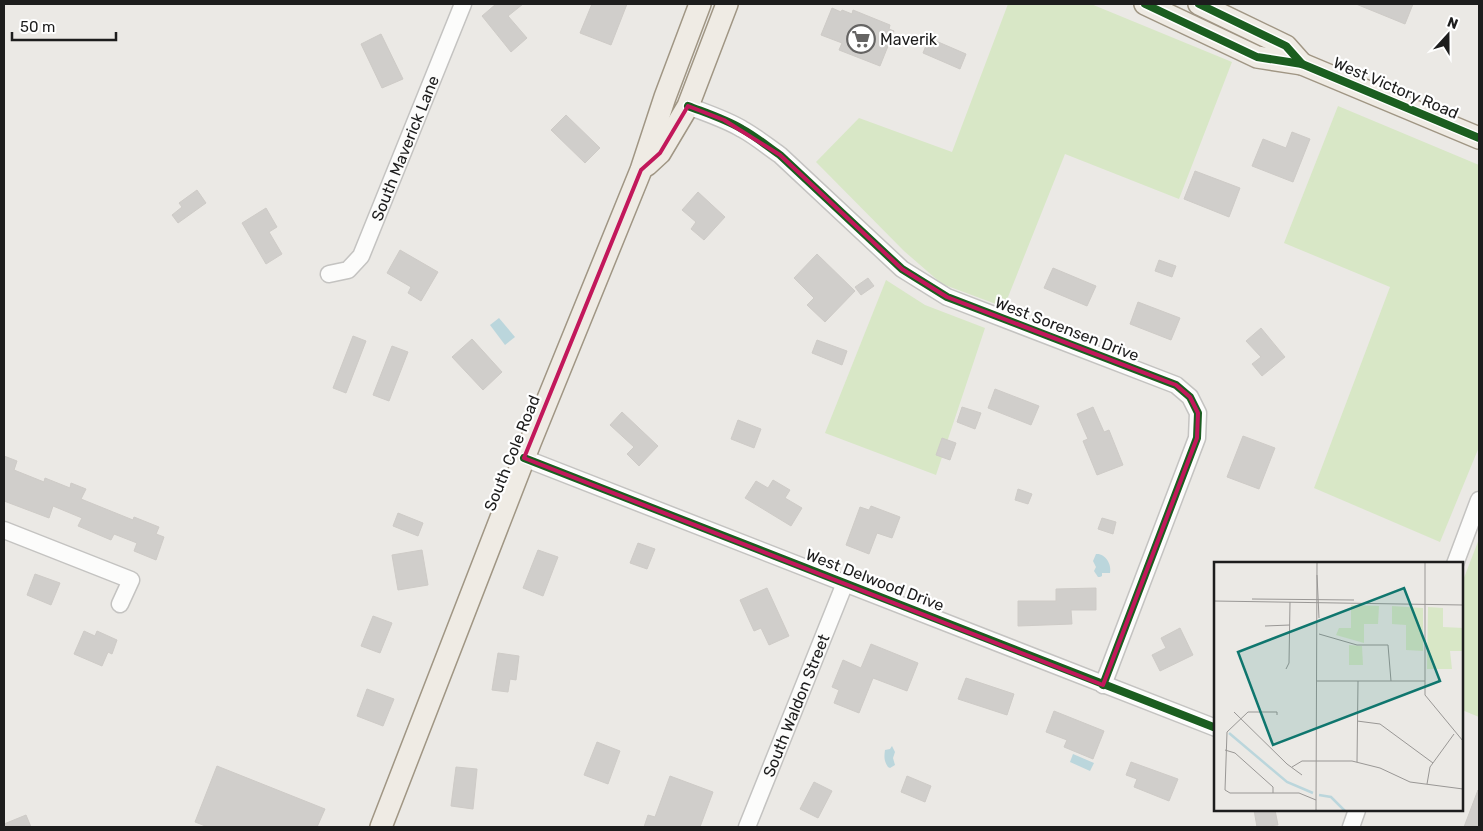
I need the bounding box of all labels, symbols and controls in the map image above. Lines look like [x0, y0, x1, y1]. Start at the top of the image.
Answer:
scale bar [12, 10, 116, 42]
north arrow [1423, 10, 1473, 60]
text: N [1445, 14, 1460, 33]
text: 50 m [20, 18, 55, 36]
supermarket icon: Maverik [846, 24, 876, 54]
place label: Maverik [880, 30, 938, 49]
street label: West Victory Road [1331, 53, 1461, 123]
street label: South Maverick Lane [367, 73, 443, 223]
street label: West Sorensen Drive [992, 293, 1142, 365]
street label: South Cole Road [480, 392, 544, 514]
street label: West Delwood Drive [803, 545, 947, 615]
inset map [1214, 562, 1463, 811]
street label: South Waldon Street [759, 631, 833, 780]

